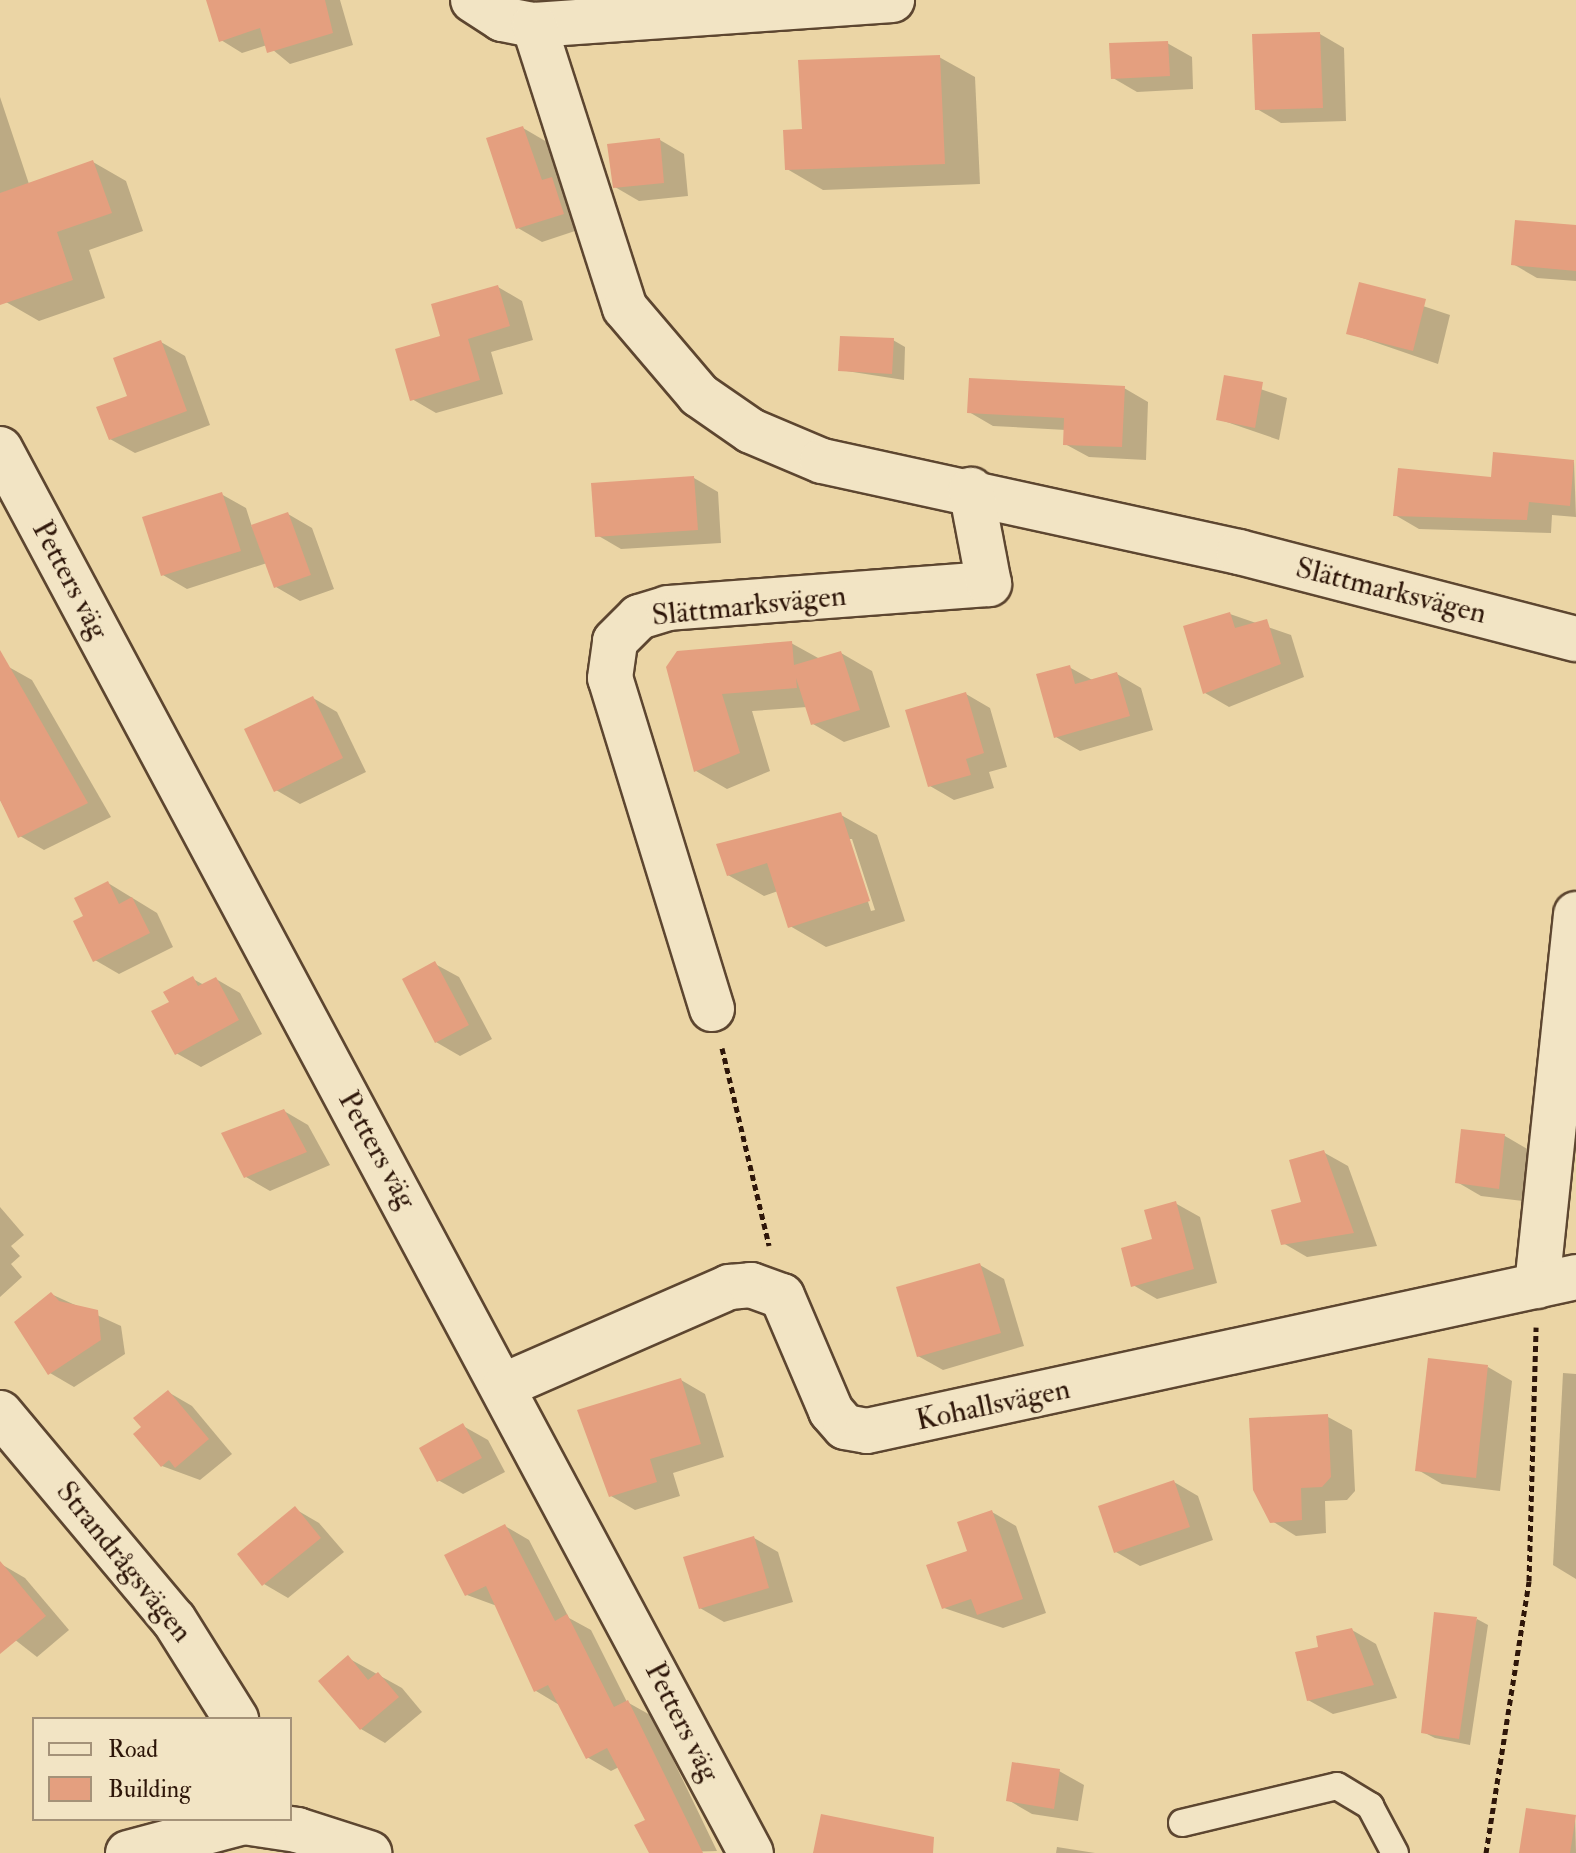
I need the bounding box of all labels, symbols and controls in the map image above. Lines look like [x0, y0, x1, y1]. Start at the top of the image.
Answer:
street label: Petters väg [24, 515, 116, 645]
street label: Slättmarksvägen [1292, 550, 1490, 632]
street label: Slättmarksvägen [650, 578, 848, 634]
street label: Petters väg [330, 1085, 424, 1215]
street label: Kohallsvägen [913, 1371, 1073, 1439]
street label: Strandrågsvägen [48, 1474, 200, 1650]
street label: Petters väg [637, 1656, 727, 1788]
legend [32, 1717, 292, 1821]
text: Road [108, 1734, 158, 1765]
text: Building [108, 1774, 191, 1805]

